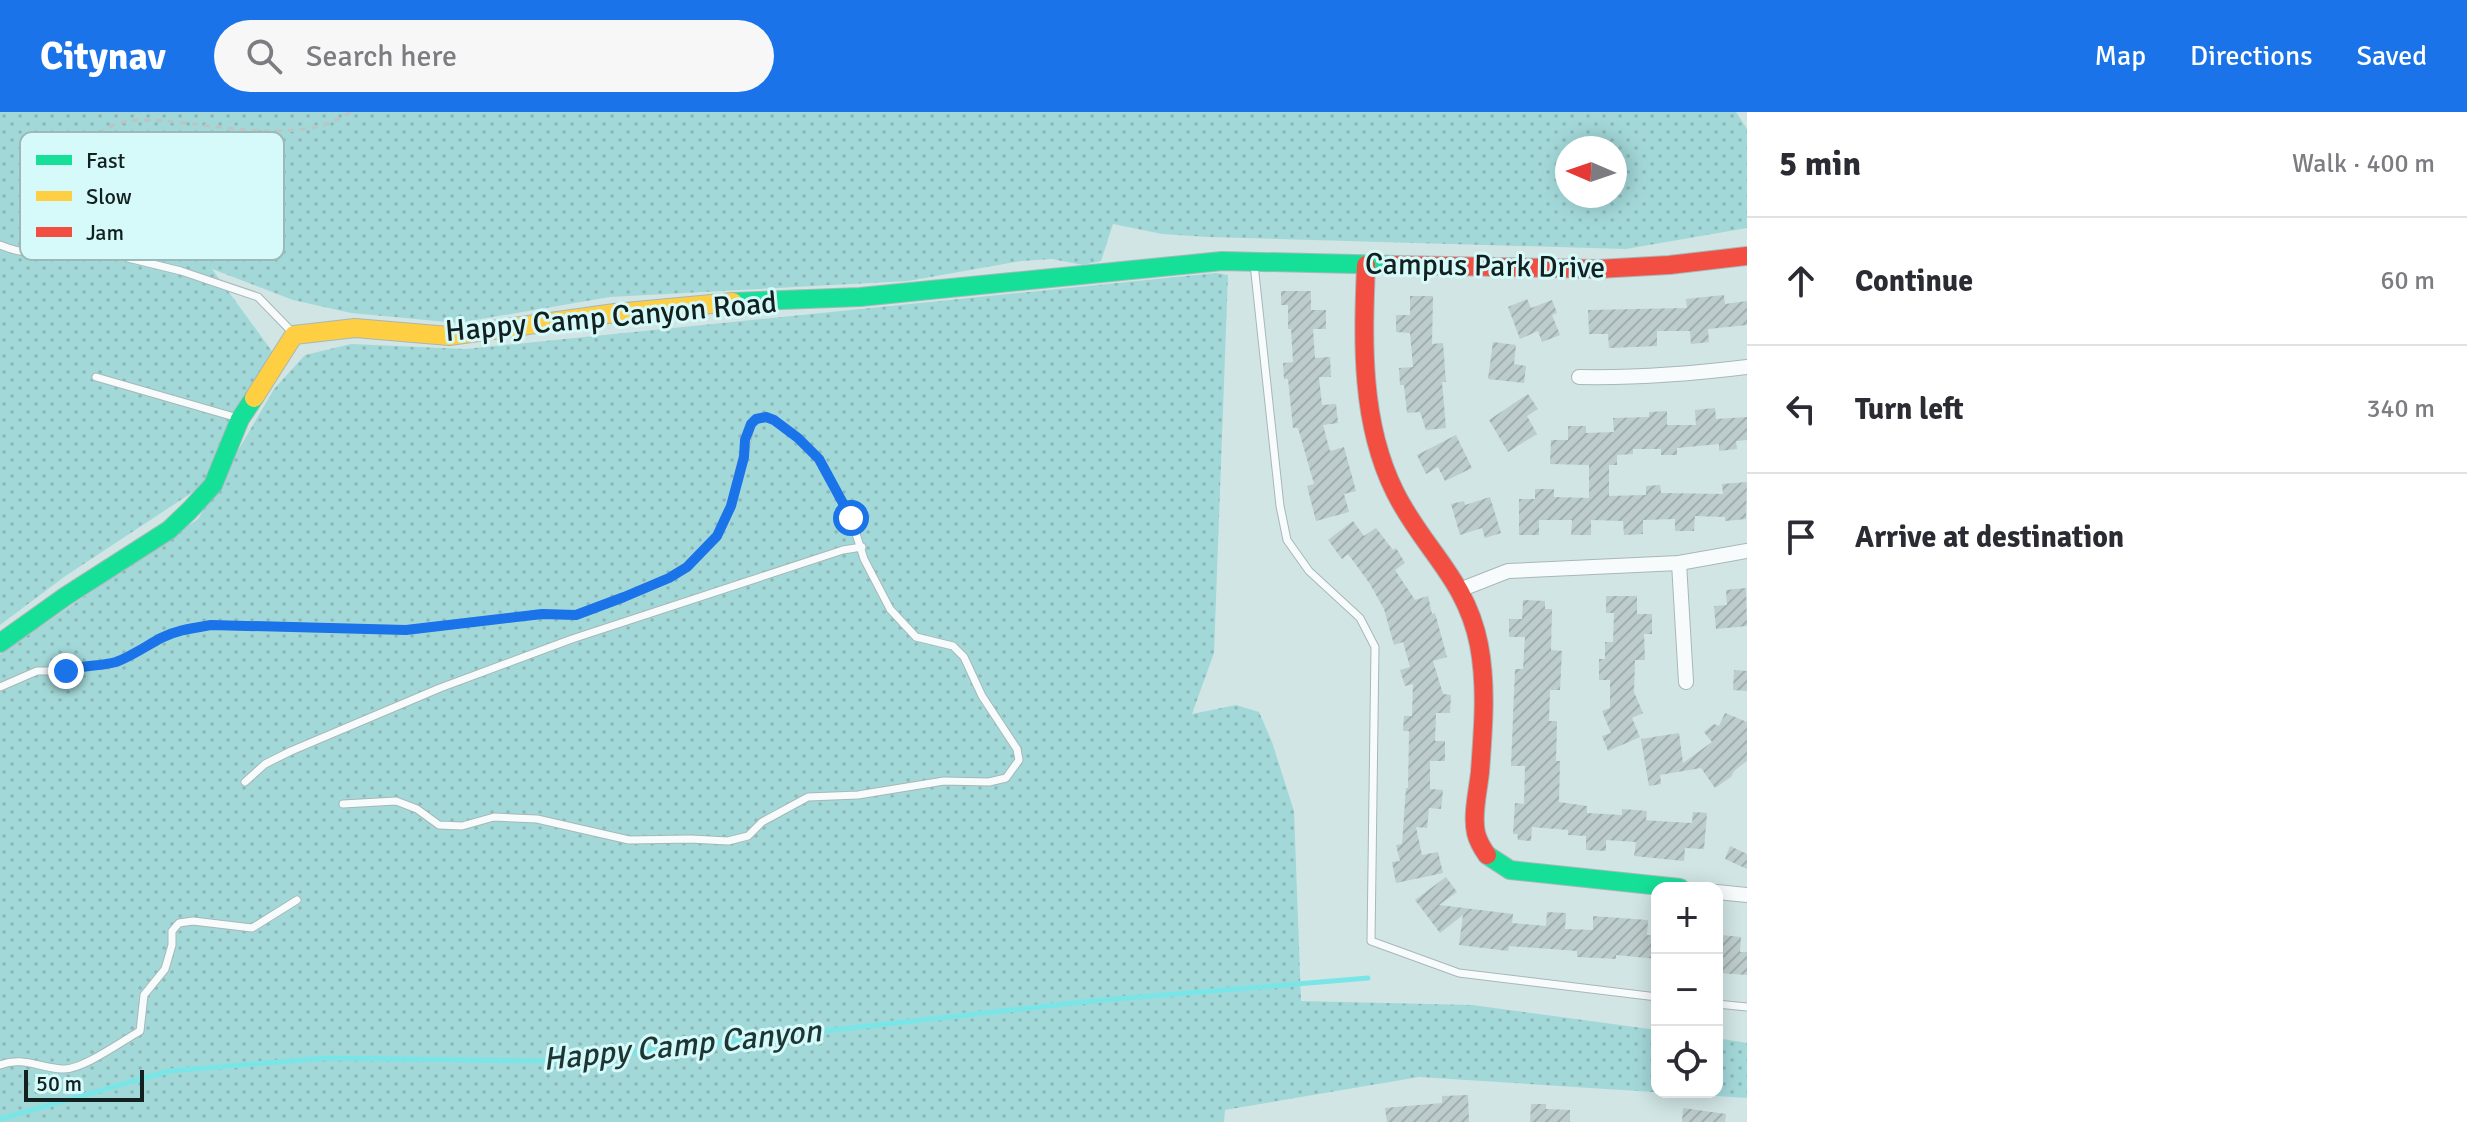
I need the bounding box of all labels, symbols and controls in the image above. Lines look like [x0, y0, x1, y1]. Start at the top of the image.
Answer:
search box [214, 20, 774, 92]
text: Citynav [40, 33, 166, 80]
icon: search [242, 34, 286, 78]
text: Search here [306, 38, 457, 75]
text: Map [2094, 39, 2146, 73]
text: Directions [2190, 39, 2312, 73]
text: Saved [2356, 39, 2427, 73]
legend [20, 132, 284, 260]
north arrow [1555, 136, 1627, 208]
text: 5 min [1779, 143, 1861, 185]
text: Fast [86, 147, 126, 174]
text: Walk · 400 m [2292, 148, 2435, 180]
text: Slow [86, 183, 132, 210]
text: Jam [86, 219, 124, 246]
street label: Campus Park Drive [1364, 245, 1606, 287]
icon: ahead [1779, 259, 1823, 303]
text: Continue [1855, 263, 1973, 300]
text: 60 m [2380, 265, 2435, 297]
street label: Happy Camp Canyon Road [444, 284, 778, 350]
icon: left [1779, 387, 1823, 431]
text: Turn left [1855, 391, 1964, 428]
text: 340 m [2366, 393, 2435, 425]
route start [833, 500, 869, 536]
icon: arrive [1779, 515, 1823, 559]
text: Arrive at destination [1855, 519, 2124, 556]
route end [48, 653, 84, 689]
map controls [1651, 882, 1723, 1098]
button: + [1651, 882, 1723, 954]
button: − [1651, 954, 1723, 1026]
water label: Happy Camp Canyon [541, 1011, 825, 1079]
button: locate [1651, 1026, 1723, 1098]
scale bar [24, 1066, 144, 1102]
text: 50 m [36, 1070, 82, 1097]

